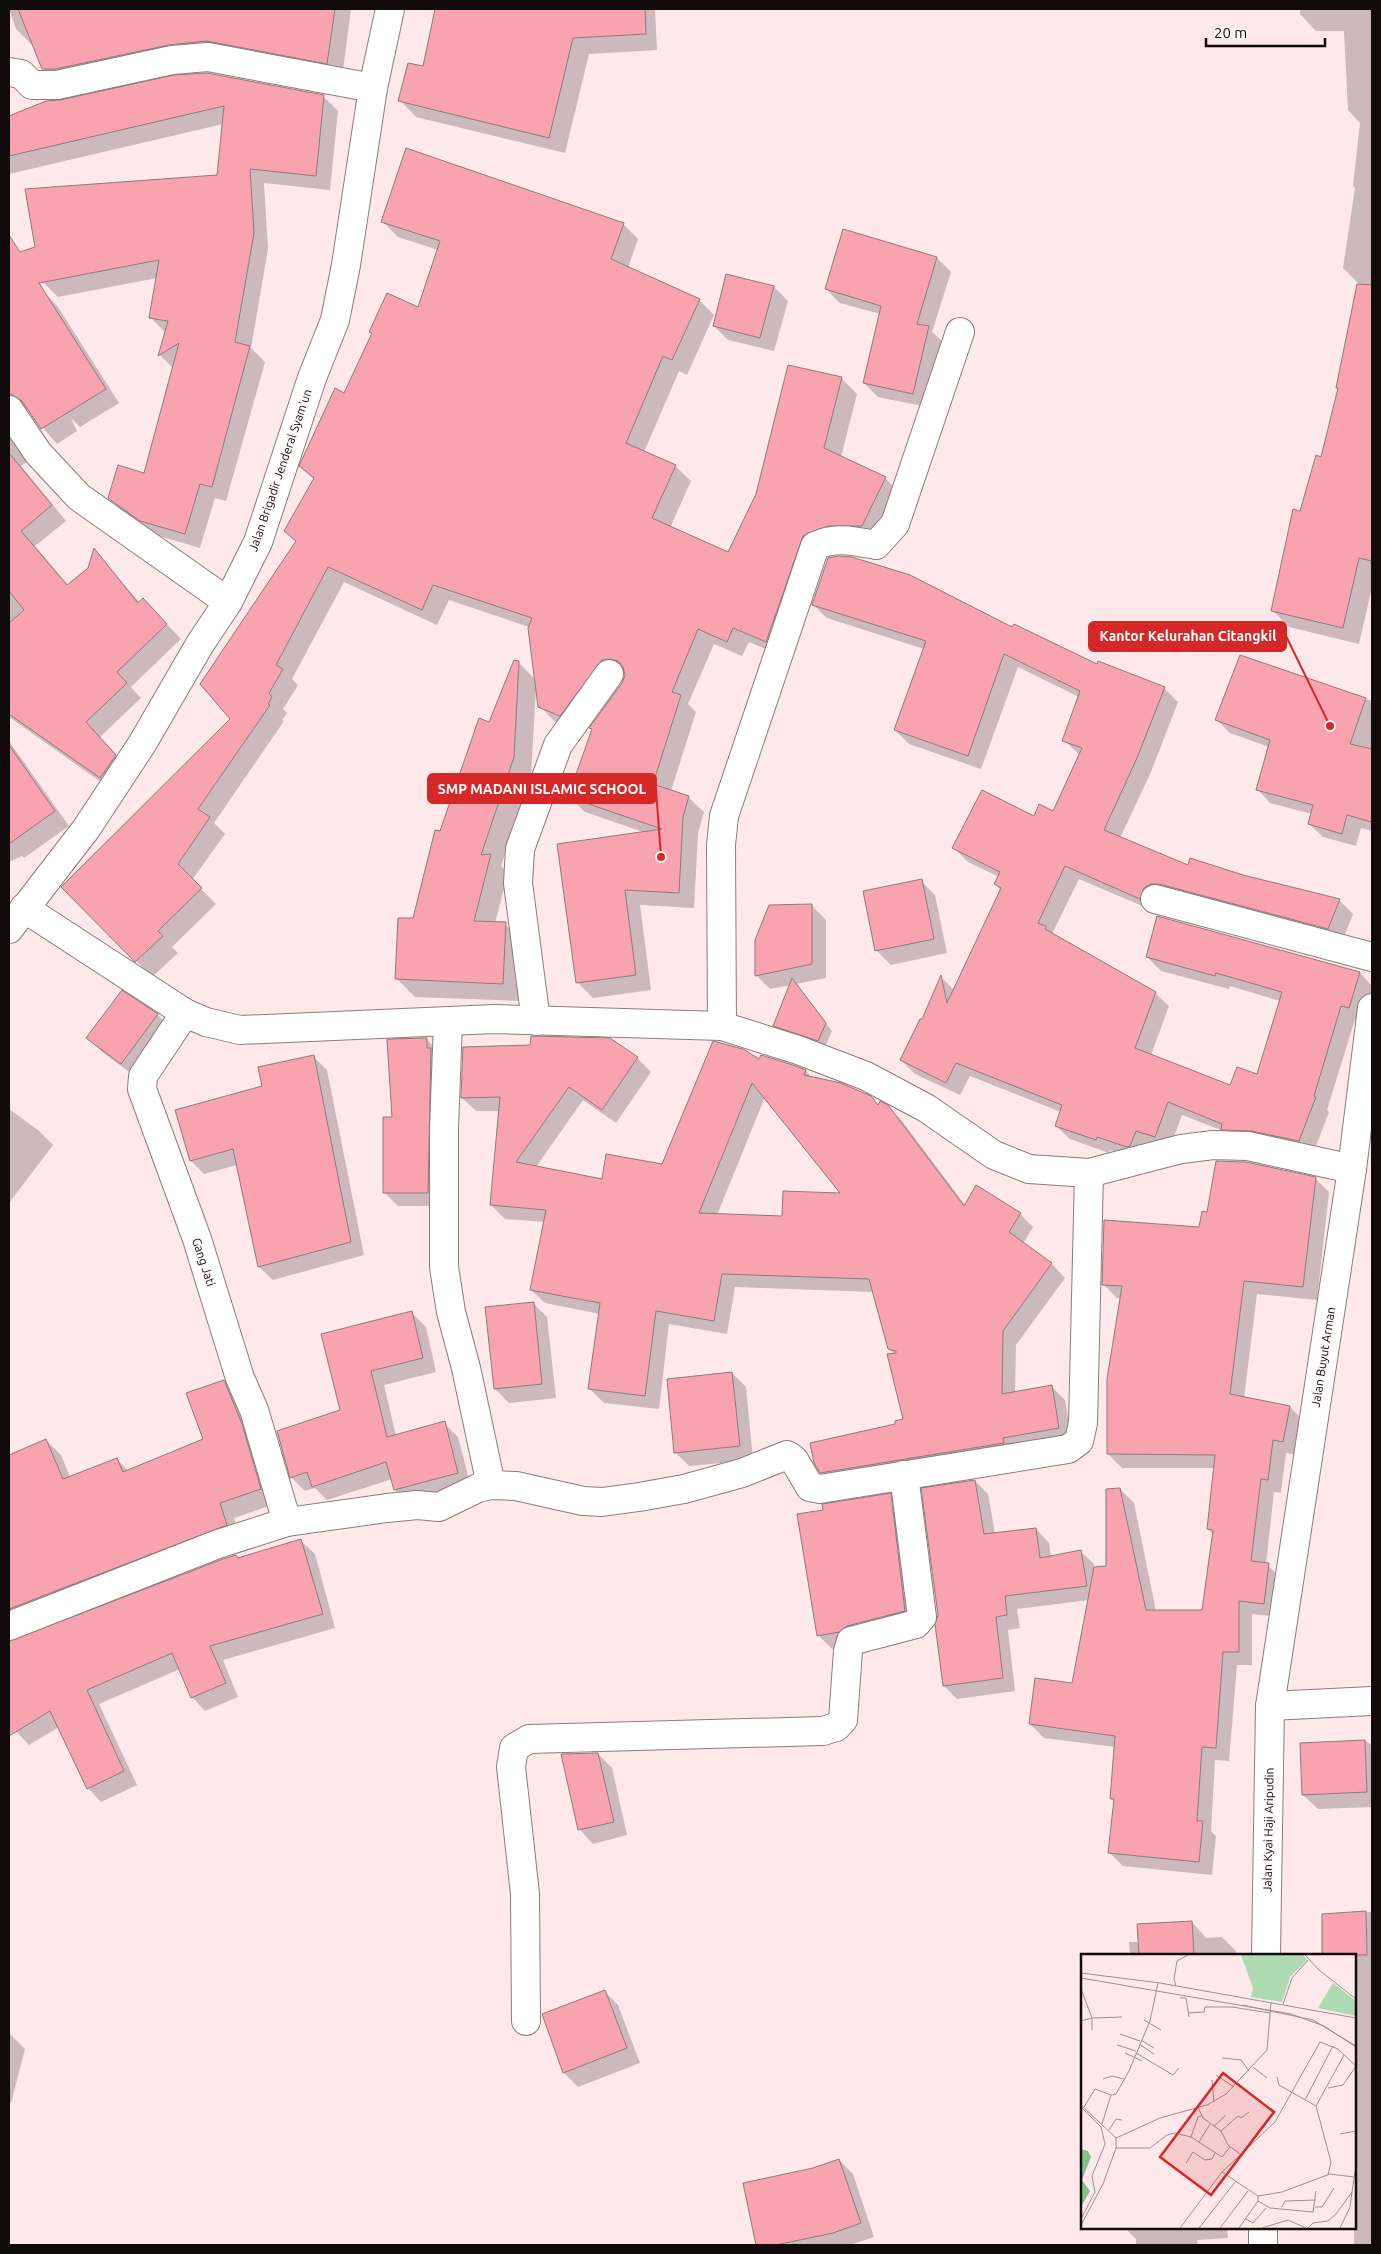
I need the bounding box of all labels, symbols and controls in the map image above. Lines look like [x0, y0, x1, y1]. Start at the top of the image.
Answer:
scale bar [1206, 15, 1325, 47]
text: 20 m [1214, 24, 1247, 41]
street label: Jalan Brigadir Jenderal Syam'un [246, 387, 314, 553]
callout: Kantor Kelurahan Citangkil [1089, 622, 1286, 651]
text: Kantor Kelurahan Citangkil [1100, 628, 1276, 644]
callout: SMP MADANI ISLAMIC SCHOOL [428, 774, 656, 803]
text: SMP MADANI ISLAMIC SCHOOL [438, 781, 647, 797]
street label: Gang Jati [190, 1236, 218, 1288]
street label: Jalan Buyut Arman [1309, 1306, 1337, 1408]
street label: Jalan Kyai Haji Aripudin [1260, 1767, 1276, 1893]
inset map [1081, 1954, 1356, 2229]

